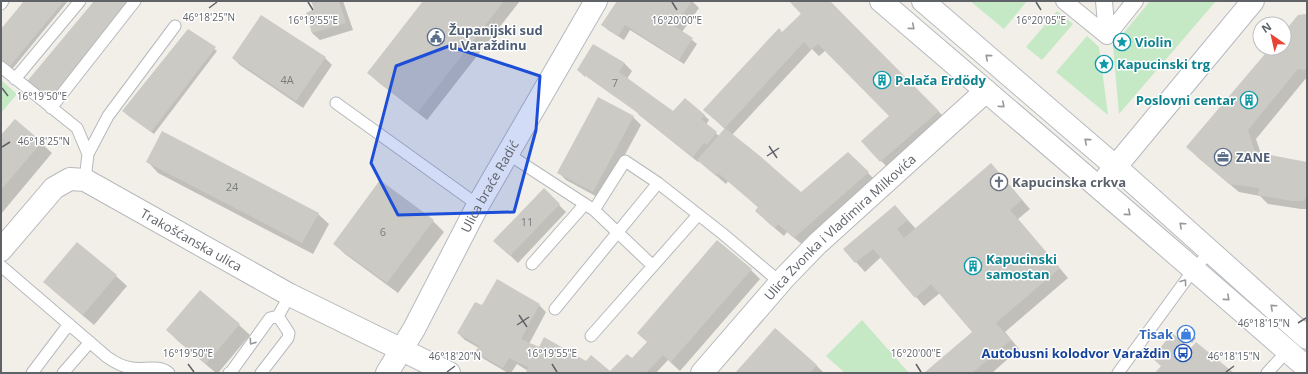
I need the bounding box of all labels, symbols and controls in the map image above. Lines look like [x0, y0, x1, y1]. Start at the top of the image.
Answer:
text: 46°18'25"N [183, 10, 235, 24]
text: 16°19'55"E [288, 13, 338, 27]
text: 16°20'00"E [652, 13, 702, 27]
text: 16°20'05"E [1016, 13, 1066, 27]
north arrow [1252, 16, 1292, 56]
text: N [1258, 19, 1274, 36]
place label: Županijski sud u Varaždinu [449, 21, 543, 54]
one-way arrow [907, 22, 914, 29]
public building icon: Županijski sud u Varaždinu [426, 27, 446, 47]
place icon: Violin [1112, 32, 1132, 52]
place label: Violin [1135, 33, 1172, 51]
one-way arrow [985, 54, 992, 61]
place icon: Kapucinski trg [1094, 54, 1114, 74]
place label: Kapucinski trg [1117, 55, 1211, 73]
building icon: Palača Erdödy [872, 70, 892, 90]
place label: Palača Erdödy [895, 71, 986, 89]
house number: 4A [280, 72, 294, 87]
house number: 7 [612, 75, 618, 90]
text: 16°19'50"E [17, 89, 67, 103]
building icon: Poslovni centar [1239, 90, 1259, 110]
place label: Poslovni centar [1136, 91, 1236, 109]
one-way arrow [998, 100, 1005, 107]
text: 46°18'25"N [18, 134, 70, 148]
street label: Ulica braće Radić [456, 137, 523, 236]
one-way arrow [1084, 139, 1091, 146]
office icon: ZANE [1213, 147, 1233, 167]
place label: ZANE [1236, 148, 1270, 166]
street label: Ulica Zvonka i Vladimira Milkovića [760, 150, 919, 304]
church icon: Kapucinska crkva [989, 172, 1009, 192]
place label: Kapucinska crkva [1012, 173, 1126, 191]
house number: 24 [226, 179, 239, 194]
street label: Trakošćanska ulica [137, 204, 245, 275]
one-way arrow [1124, 208, 1131, 215]
house number: 11 [521, 214, 533, 229]
one-way arrow [1179, 222, 1186, 229]
house number: 6 [380, 224, 386, 239]
place label: Kapucinski samostan [986, 250, 1057, 283]
building icon: Kapucinski samostan [963, 256, 983, 276]
one-way arrow [1179, 280, 1186, 287]
one-way arrow [1222, 293, 1230, 300]
one-way arrow [1270, 304, 1278, 312]
text: 46°18'15"N [1238, 316, 1290, 330]
shop icon: Tisak [1176, 324, 1196, 344]
place label: Tisak [1139, 325, 1174, 343]
one-way arrow [249, 338, 257, 345]
bus stop icon: Autobusni kolodvor Varaždin [1173, 343, 1193, 363]
place label: Autobusni kolodvor Varaždin [981, 344, 1170, 362]
text: 16°19'50"E [163, 346, 213, 360]
text: 16°19'55"E [527, 346, 577, 360]
text: 16°20'00"E [891, 346, 941, 360]
text: 46°18'20"N [429, 349, 481, 363]
text: 46°18'15"N [1208, 349, 1260, 363]

